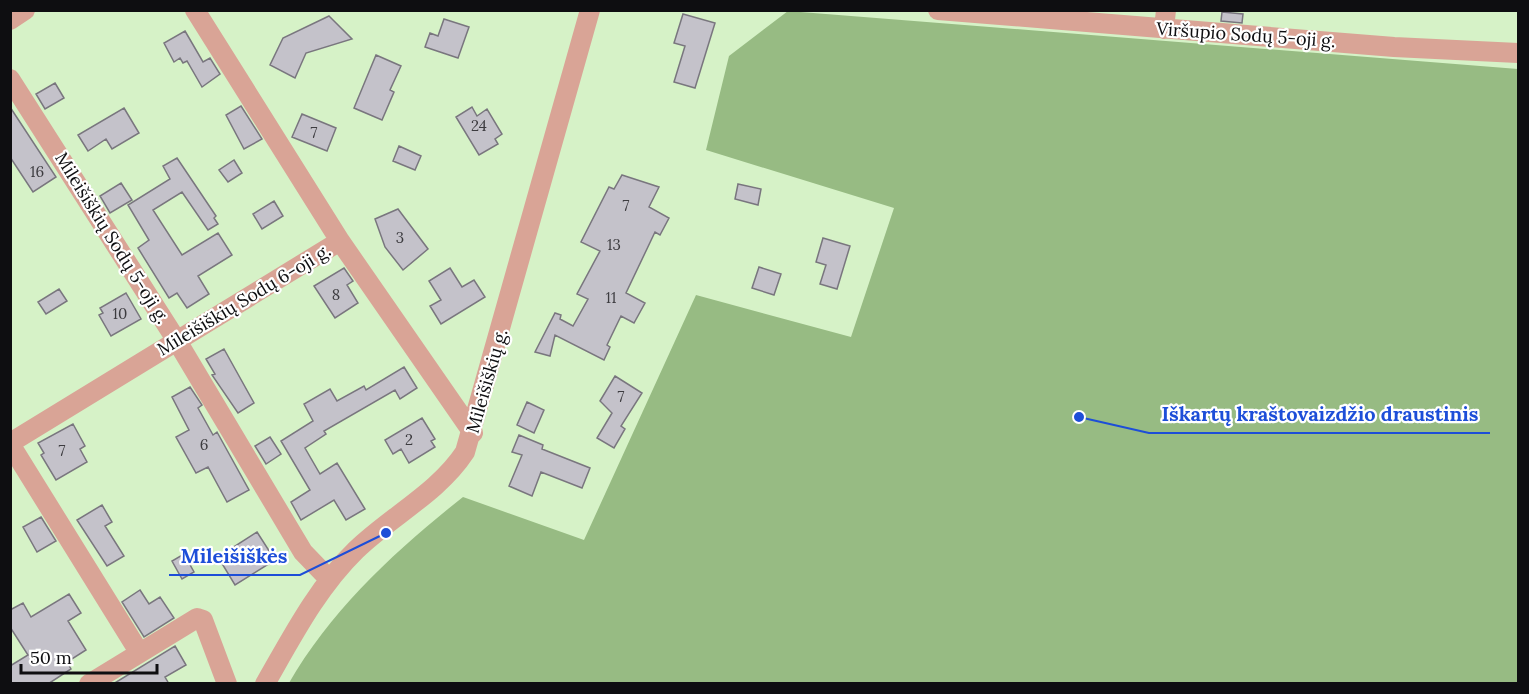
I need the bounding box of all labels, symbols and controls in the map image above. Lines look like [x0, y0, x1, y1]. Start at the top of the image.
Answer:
street label: Viršupio Sodų 5-oji g. [1155, 17, 1336, 52]
house number: 24 [471, 116, 487, 135]
house number: 7 [311, 123, 318, 142]
street label: Mileišiškių Sodų 5-oji g. [50, 148, 175, 328]
house number: 16 [30, 162, 44, 181]
house number: 7 [623, 196, 630, 215]
house number: 3 [396, 228, 404, 247]
house number: 13 [607, 235, 621, 254]
street label: Mileišiškių Sodų 6-oji g. [153, 239, 335, 361]
house number: 8 [332, 285, 340, 304]
house number: 11 [606, 288, 616, 307]
house number: 10 [113, 304, 127, 323]
street label: Mileišiškių g. [461, 326, 512, 436]
house number: 7 [618, 387, 625, 406]
callout: Iškartų kraštovaizdžio draustinis [1149, 395, 1490, 433]
text: Iškartų kraštovaizdžio draustinis [1161, 401, 1479, 426]
house number: 2 [405, 430, 413, 449]
house number: 6 [200, 435, 208, 454]
house number: 7 [59, 441, 66, 460]
callout: Mileišiškės [169, 537, 300, 575]
text: Mileišiškės [180, 543, 288, 568]
scale bar [21, 637, 158, 675]
text: 50 m [30, 646, 72, 669]

